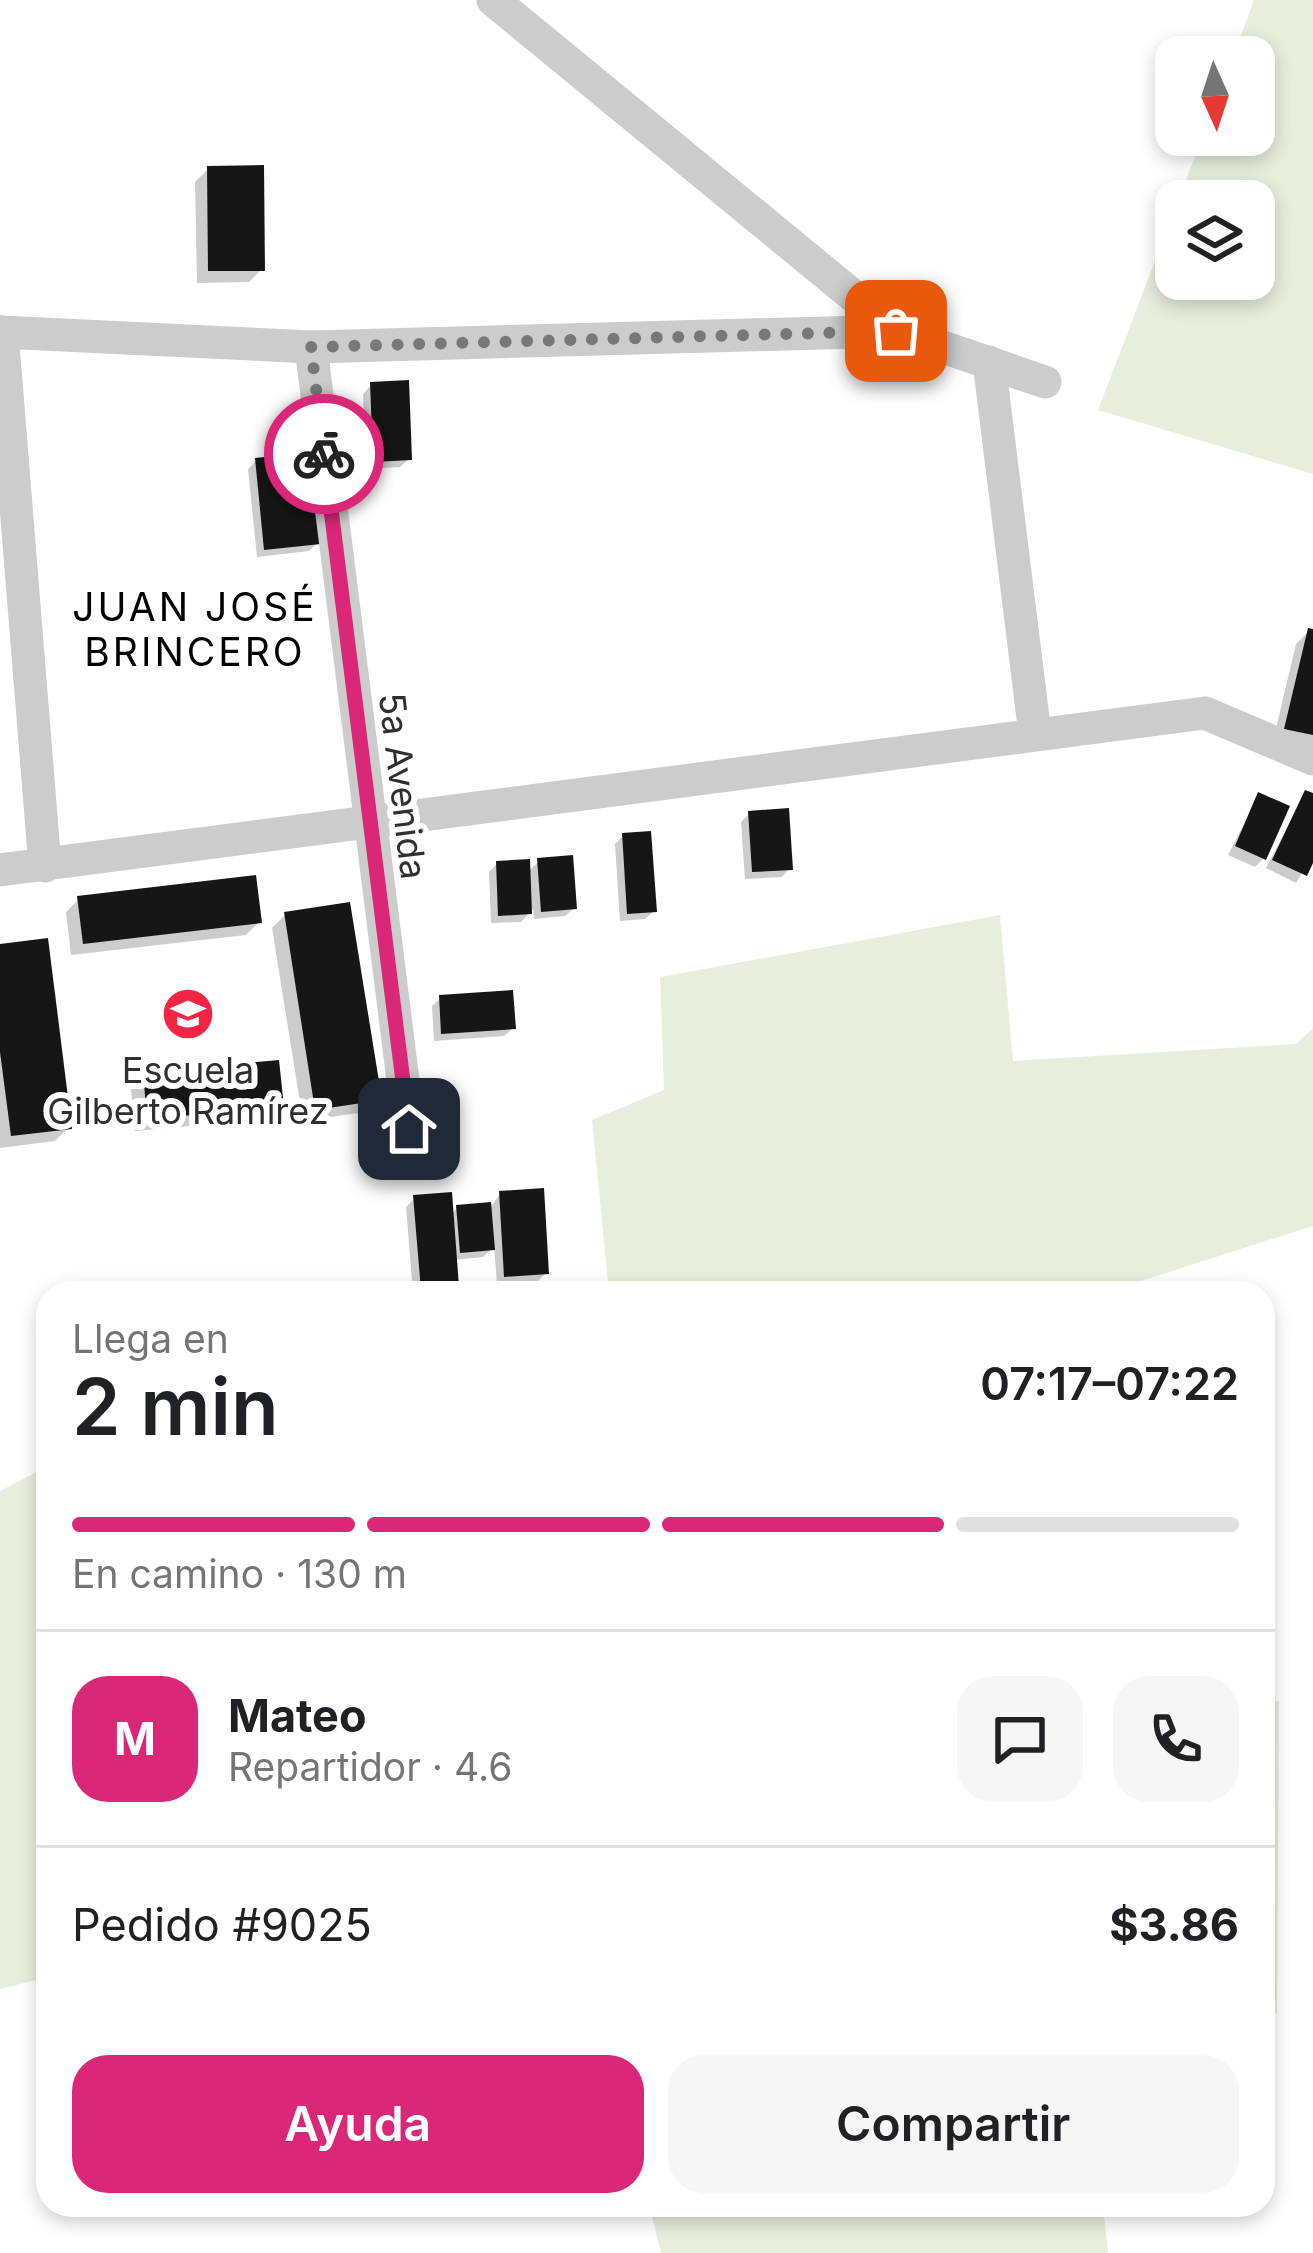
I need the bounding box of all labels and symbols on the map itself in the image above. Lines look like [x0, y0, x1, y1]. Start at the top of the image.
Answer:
north arrow [1155, 36, 1275, 156]
pin [845, 280, 947, 382]
courier [264, 394, 384, 514]
district label: JUAN JOSÉ BRINCERO [72, 583, 318, 675]
street label: 5a Avenida [370, 690, 436, 882]
school or university icon: Escuela Gilberto Ramírez [160, 986, 216, 1042]
place label: Escuela Gilberto Ramírez [47, 1048, 329, 1133]
pin [358, 1078, 460, 1180]

